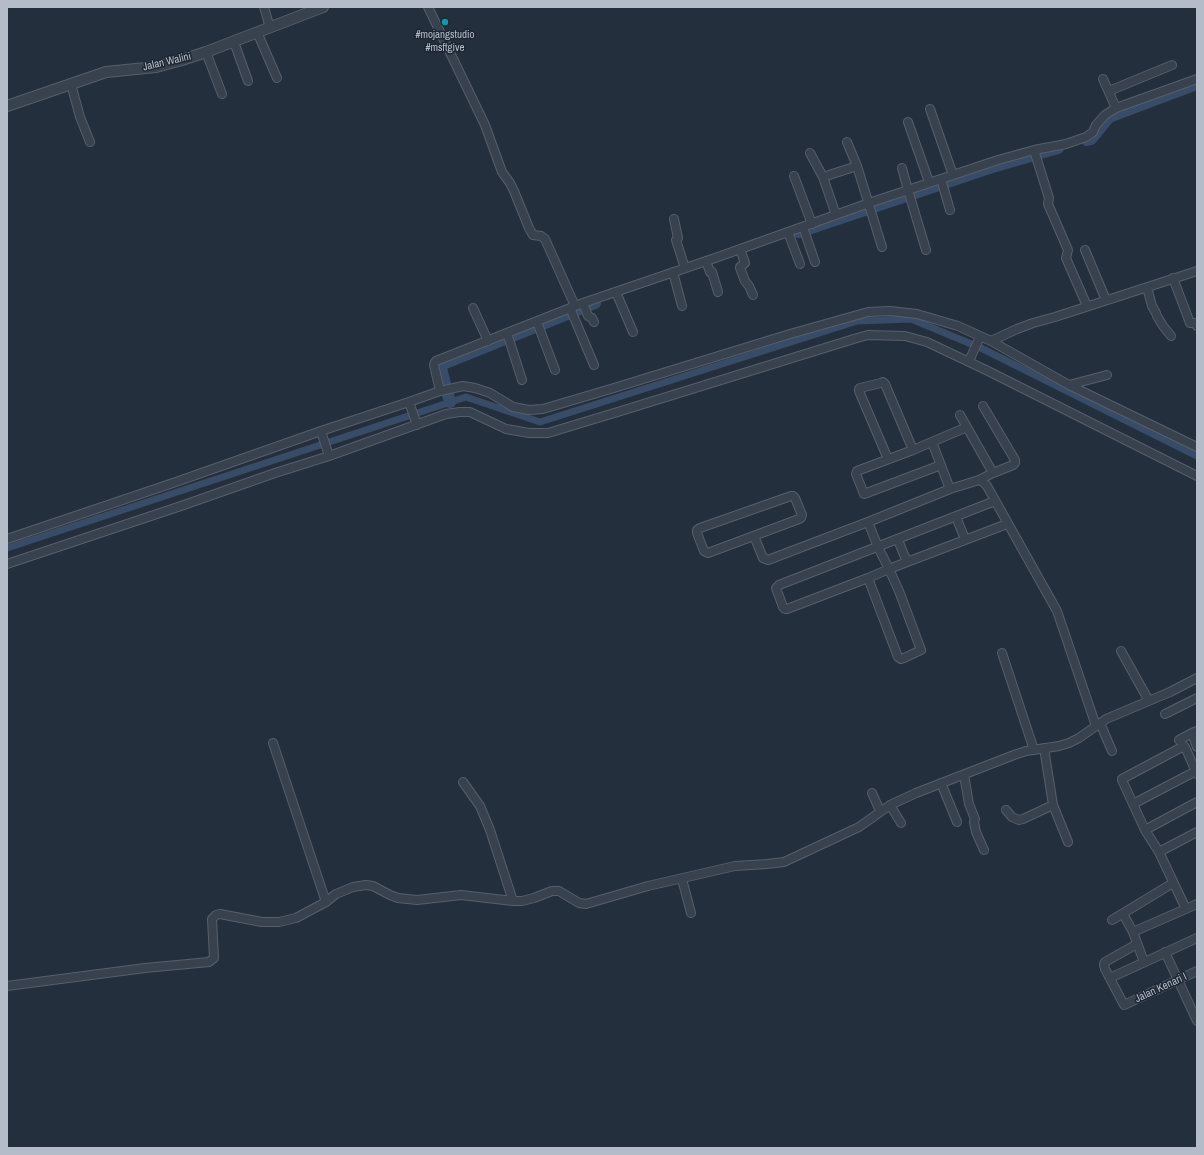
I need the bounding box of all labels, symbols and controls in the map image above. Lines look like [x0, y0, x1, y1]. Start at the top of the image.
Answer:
marker: #mojangstudio #msftgive [440, 17, 450, 27]
place label: #mojangstudio #msftgive [415, 28, 475, 54]
street label: Jalan Walini [141, 50, 193, 74]
street label: Jalan Kenari I [1133, 970, 1189, 1006]

